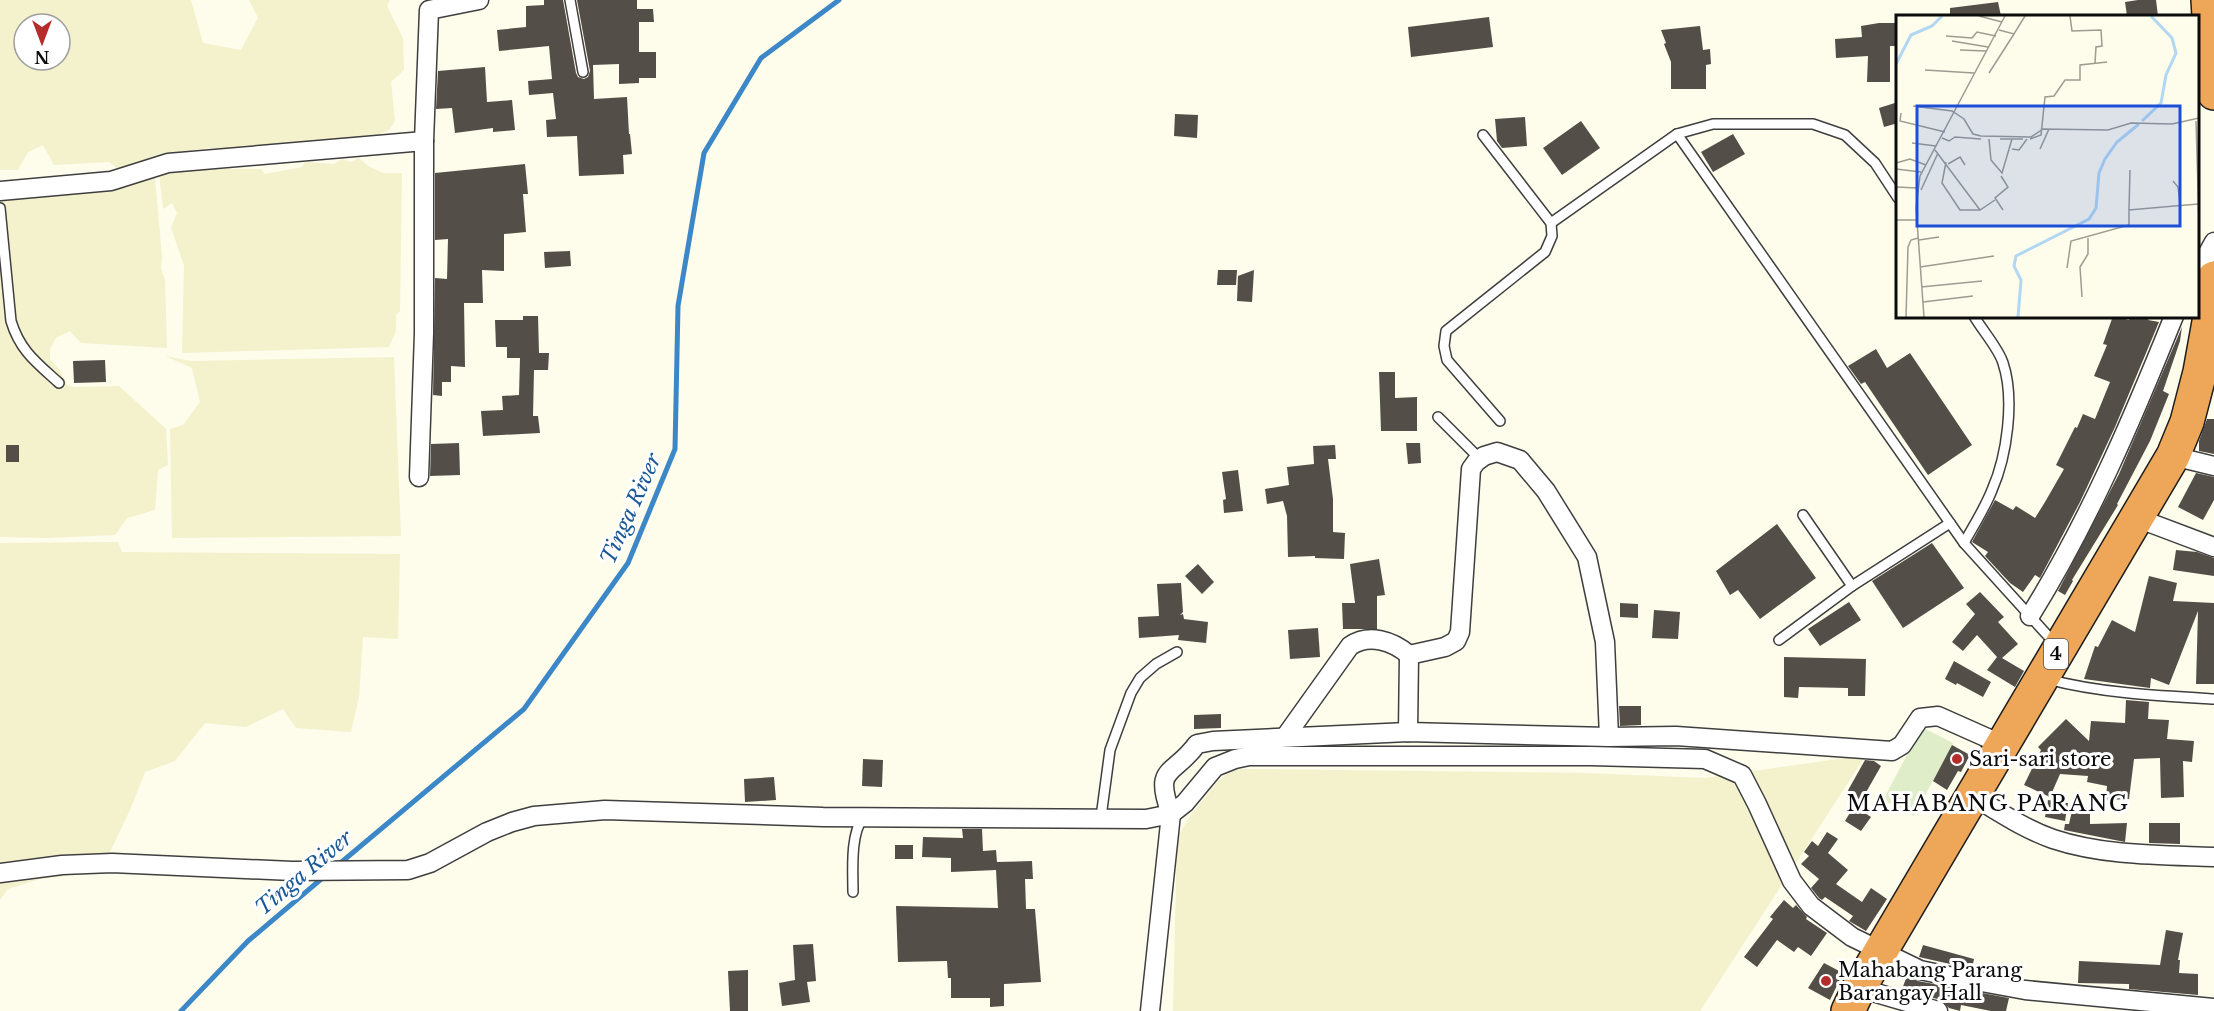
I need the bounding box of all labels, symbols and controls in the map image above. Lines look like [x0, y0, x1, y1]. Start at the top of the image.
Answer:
north arrow [12, 12, 72, 72]
inset map [1896, 15, 2199, 318]
text: N [34, 47, 50, 67]
water label: Tinga River [595, 448, 668, 569]
road number: 4 [2044, 639, 2068, 669]
place label: Sari-sari store [1969, 747, 2111, 771]
marker: Sari-sari store [1950, 752, 1964, 766]
district label: MAHABANG PARANG [1847, 790, 2129, 817]
water label: Tinga River [250, 824, 359, 921]
place label: Mahabang Parang Barangay Hall [1838, 958, 2023, 1005]
marker: Mahabang Parang Barangay Hall [1819, 974, 1833, 988]

